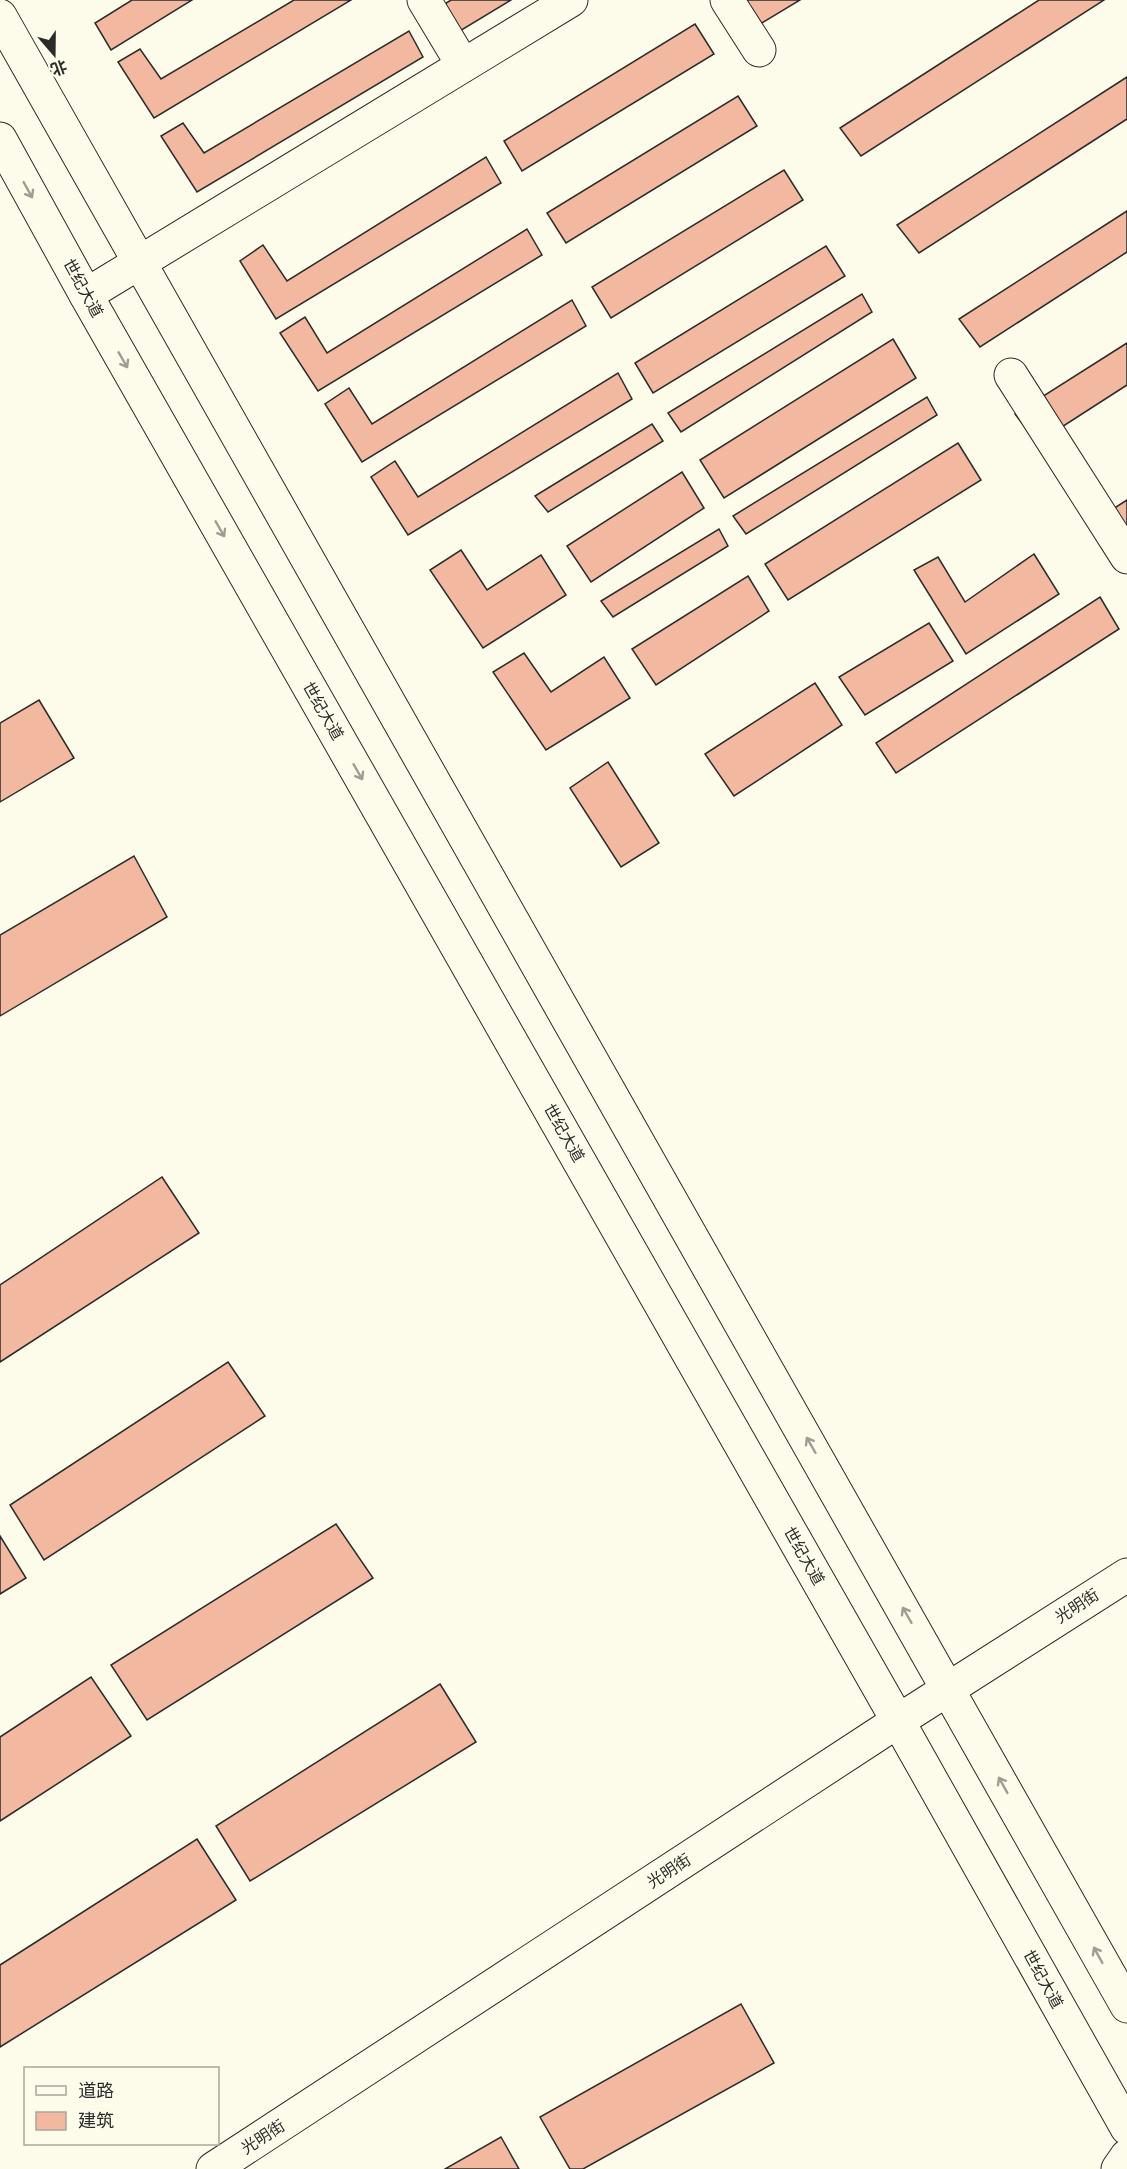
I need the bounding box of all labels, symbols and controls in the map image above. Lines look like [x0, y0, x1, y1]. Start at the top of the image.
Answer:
north arrow [24, 24, 84, 84]
text: 北 [48, 56, 70, 79]
one-way arrow [22, 181, 34, 198]
street label: 世纪大道 [59, 255, 107, 321]
one-way arrow [118, 351, 130, 368]
one-way arrow [215, 520, 226, 538]
street label: 世纪大道 [299, 679, 347, 743]
one-way arrow [352, 763, 364, 780]
street label: 世纪大道 [540, 1101, 588, 1165]
one-way arrow [804, 1437, 816, 1454]
street label: 世纪大道 [780, 1524, 828, 1588]
street label: 光明街 [1052, 1585, 1102, 1627]
one-way arrow [901, 1607, 913, 1624]
one-way arrow [997, 1777, 1009, 1794]
street label: 光明街 [644, 1850, 694, 1892]
street label: 世纪大道 [1019, 1946, 1067, 2012]
one-way arrow [1092, 1947, 1104, 1964]
legend [24, 2067, 219, 2145]
text: 道路 [78, 2080, 114, 2101]
text: 建筑 [78, 2110, 114, 2131]
street label: 光明街 [238, 2116, 288, 2158]

